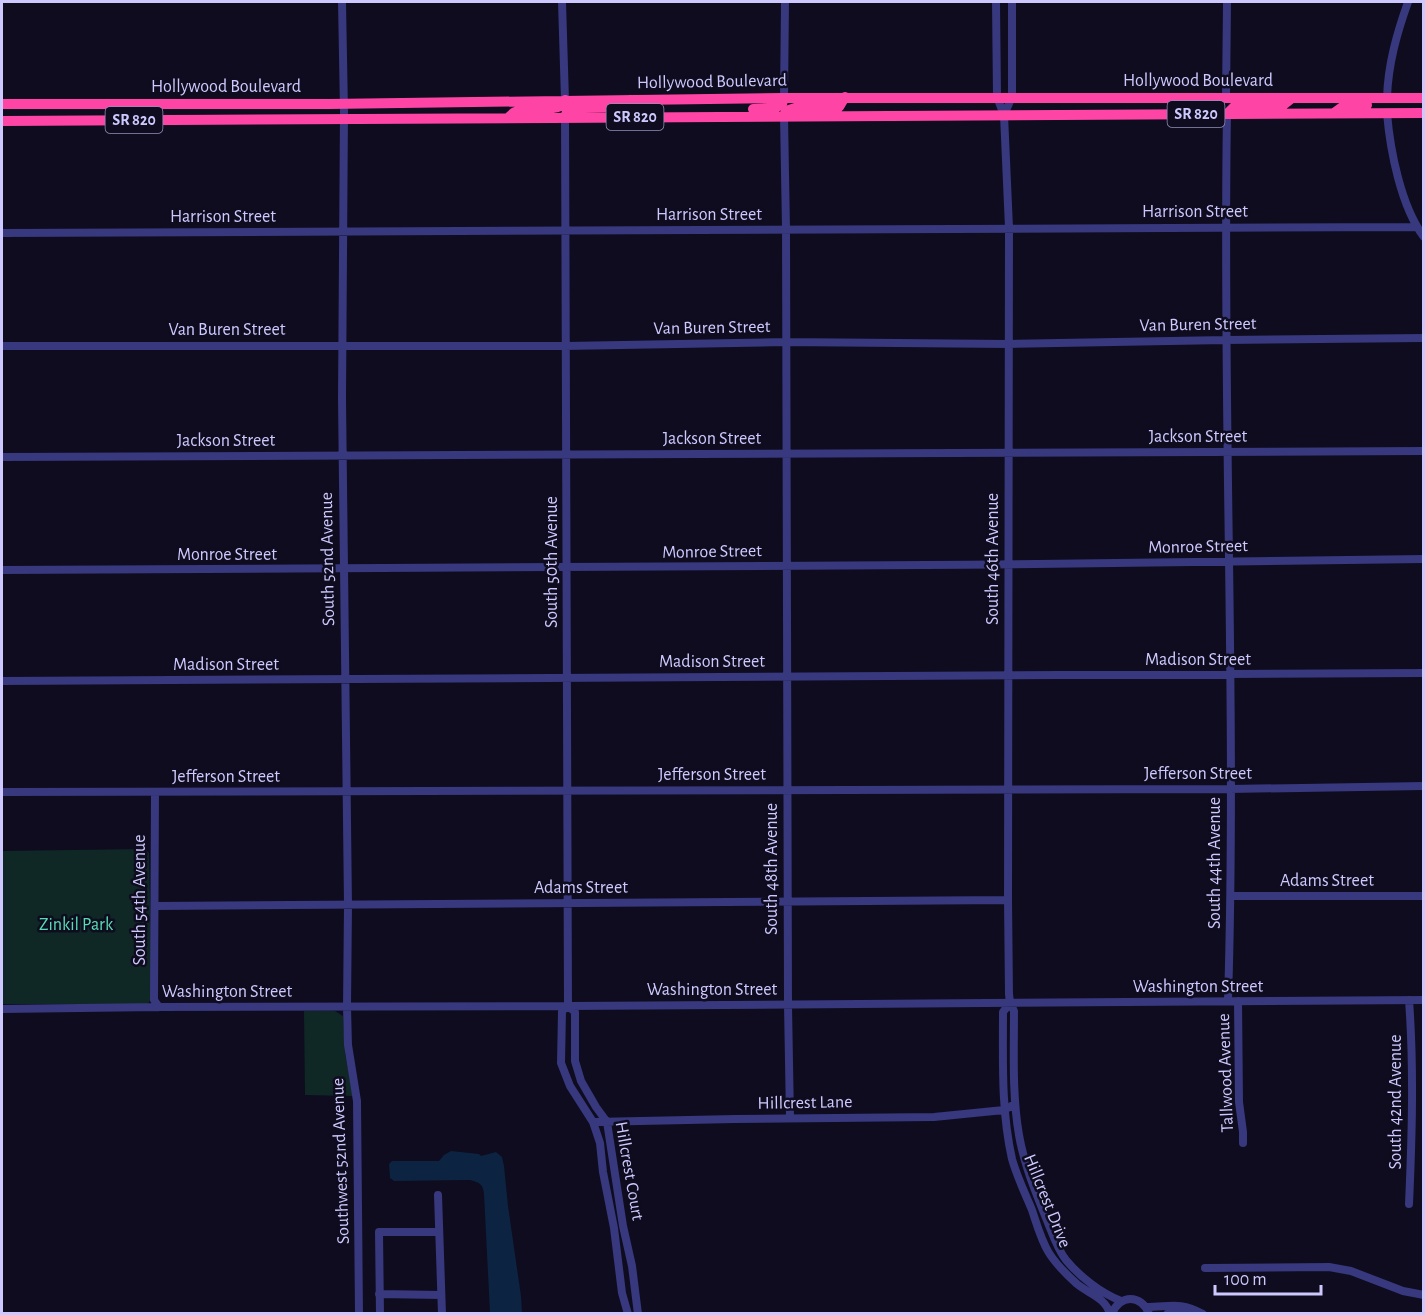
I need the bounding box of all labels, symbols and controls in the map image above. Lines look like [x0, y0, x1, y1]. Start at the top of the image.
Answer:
street label: Hollywood Boulevard [637, 72, 787, 92]
street label: Hollywood Boulevard [1123, 72, 1273, 90]
street label: Hollywood Boulevard [151, 78, 301, 96]
road number: SR 820 [1168, 101, 1224, 127]
road number: SR 820 [606, 104, 664, 130]
road number: SR 820 [106, 107, 162, 133]
street label: Harrison Street [1142, 203, 1248, 221]
street label: Harrison Street [656, 206, 762, 224]
street label: Harrison Street [170, 208, 276, 226]
street label: Van Buren Street [1139, 315, 1257, 335]
street label: Van Buren Street [653, 318, 771, 338]
street label: Van Buren Street [169, 321, 286, 339]
street label: Jackson Street [1149, 428, 1248, 446]
street label: Jackson Street [663, 430, 762, 448]
street label: Jackson Street [177, 432, 276, 450]
street label: South 52nd Avenue [318, 492, 338, 626]
street label: South 46th Avenue [984, 493, 1002, 625]
street label: South 50th Avenue [543, 496, 561, 628]
street label: Monroe Street [1148, 537, 1248, 557]
street label: Monroe Street [662, 542, 762, 562]
street label: Monroe Street [177, 546, 277, 564]
street label: Madison Street [1145, 651, 1251, 669]
street label: Madison Street [659, 653, 765, 671]
street label: Madison Street [173, 656, 279, 674]
street label: Jefferson Street [1144, 765, 1252, 783]
street label: Jefferson Street [658, 766, 766, 784]
street label: Jefferson Street [172, 768, 280, 786]
street label: South 44th Avenue [1206, 797, 1224, 929]
street label: South 48th Avenue [763, 803, 781, 935]
street label: South 54th Avenue [131, 835, 149, 965]
street label: Adams Street [1280, 872, 1374, 890]
street label: Adams Street [534, 879, 628, 897]
park label: Zinkil Park [39, 916, 114, 934]
street label: Washington Street [1133, 978, 1264, 996]
street label: Washington Street [647, 981, 778, 999]
street label: Washington Street [162, 983, 293, 1001]
street label: Tallwood Avenue [1215, 1013, 1237, 1133]
street label: South 42nd Avenue [1387, 1034, 1405, 1170]
street label: Southwest 52nd Avenue [329, 1078, 353, 1244]
street label: Hillcrest Lane [757, 1093, 853, 1113]
street label: Hillcrest Court [611, 1120, 647, 1222]
street label: Hillcrest Drive [1020, 1152, 1074, 1250]
scale bar [1215, 1258, 1322, 1296]
text: 100 m [1224, 1271, 1267, 1289]

